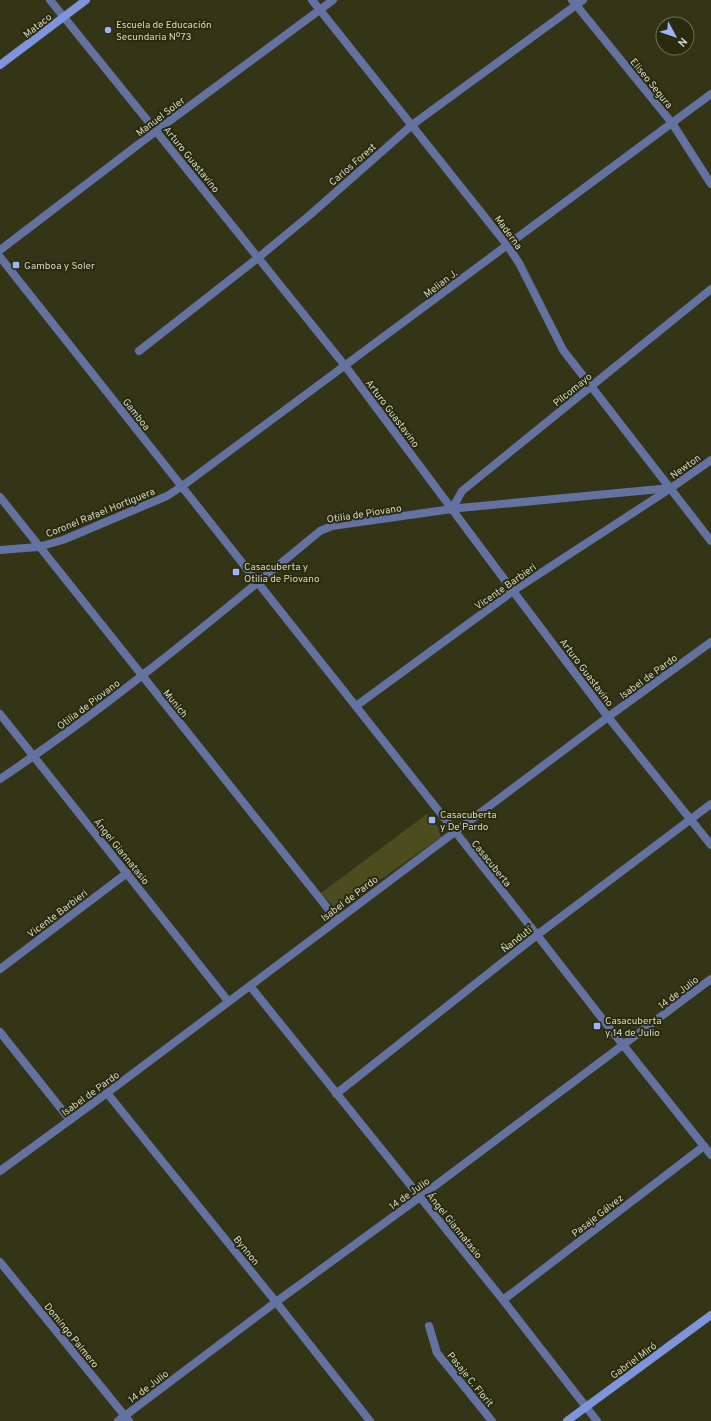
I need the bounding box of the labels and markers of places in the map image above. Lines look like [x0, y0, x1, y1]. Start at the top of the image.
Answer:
place label: Escuela de Educación Secundaria Nº73 [116, 19, 212, 44]
marker: Escuela de Educación Secundaria Nº73 [103, 25, 113, 35]
marker: Gamboa y Soler [11, 260, 21, 270]
place label: Gamboa y Soler [24, 260, 95, 273]
place label: Casacuberta y Otilia de Piovano [244, 561, 320, 586]
marker: Casacuberta y Otilia de Piovano [231, 567, 241, 577]
place label: Casacuberta y De Pardo [440, 809, 497, 834]
marker: Casacuberta y De Pardo [427, 815, 437, 825]
place label: Casacuberta y 14 de Julio [605, 1015, 662, 1040]
marker: Casacuberta y 14 de Julio [592, 1021, 602, 1031]

